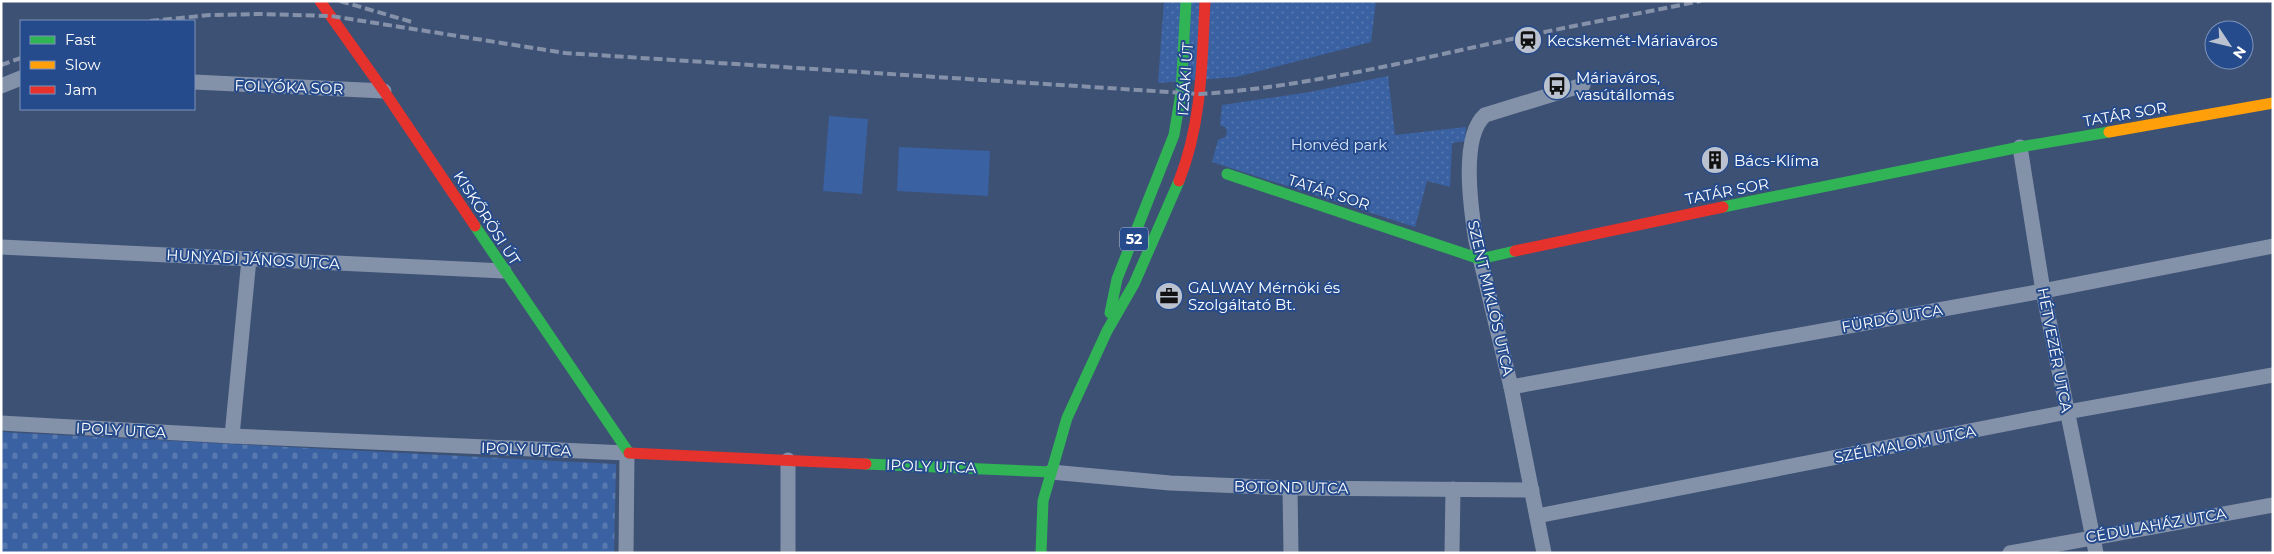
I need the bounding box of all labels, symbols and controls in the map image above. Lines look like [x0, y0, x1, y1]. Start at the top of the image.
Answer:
legend [20, 20, 195, 110]
north arrow [2204, 20, 2254, 70]
station icon: Kecskemét-Máriaváros [1513, 25, 1543, 55]
text: Fast [65, 30, 96, 49]
place label: Kecskemét-Máriaváros [1547, 31, 1718, 50]
street label: IZSÁKI ÚT [1173, 41, 1197, 116]
text: N [2229, 43, 2250, 62]
text: Slow [65, 55, 101, 74]
place label: Máriaváros, vasútállomás [1576, 68, 1674, 104]
bus stop icon: Máriaváros, vasútállomás [1542, 71, 1572, 101]
street label: FOLYÓKA SOR [234, 76, 344, 98]
text: Jam [64, 80, 97, 99]
street label: TATÁR SOR [2082, 97, 2168, 131]
park label: Honvéd park [1291, 135, 1387, 154]
building icon: Bács-Klíma [1700, 145, 1730, 175]
place label: Bács-Klíma [1734, 151, 1819, 170]
street label: KISKŐRÖSI ÚT [449, 167, 525, 269]
street label: TATÁR SOR [1286, 170, 1372, 214]
street label: TATÁR SOR [1684, 174, 1770, 208]
street label: SZENT MIKLÓS UTCA [1464, 218, 1518, 378]
road number: 52 [1120, 228, 1148, 250]
street label: HUNYADI JÁNOS UTCA [166, 245, 340, 273]
place label: GALWAY Mérnöki és Szolgáltató Bt. [1188, 278, 1340, 314]
office icon: GALWAY Mérnöki és Szolgáltató Bt. [1154, 281, 1184, 311]
street label: HÉTVEZÉR UTCA [2034, 286, 2076, 414]
street label: FÜRDŐ UTCA [1840, 300, 1944, 336]
street label: IPOLY UTCA [75, 418, 167, 442]
street label: SZÉLMALOM UTCA [1833, 421, 1978, 467]
street label: IPOLY UTCA [481, 438, 572, 460]
street label: IPOLY UTCA [886, 455, 977, 477]
street label: BOTOND UTCA [1234, 477, 1349, 498]
street label: CÉDULAHÁZ UTCA [2084, 503, 2228, 547]

